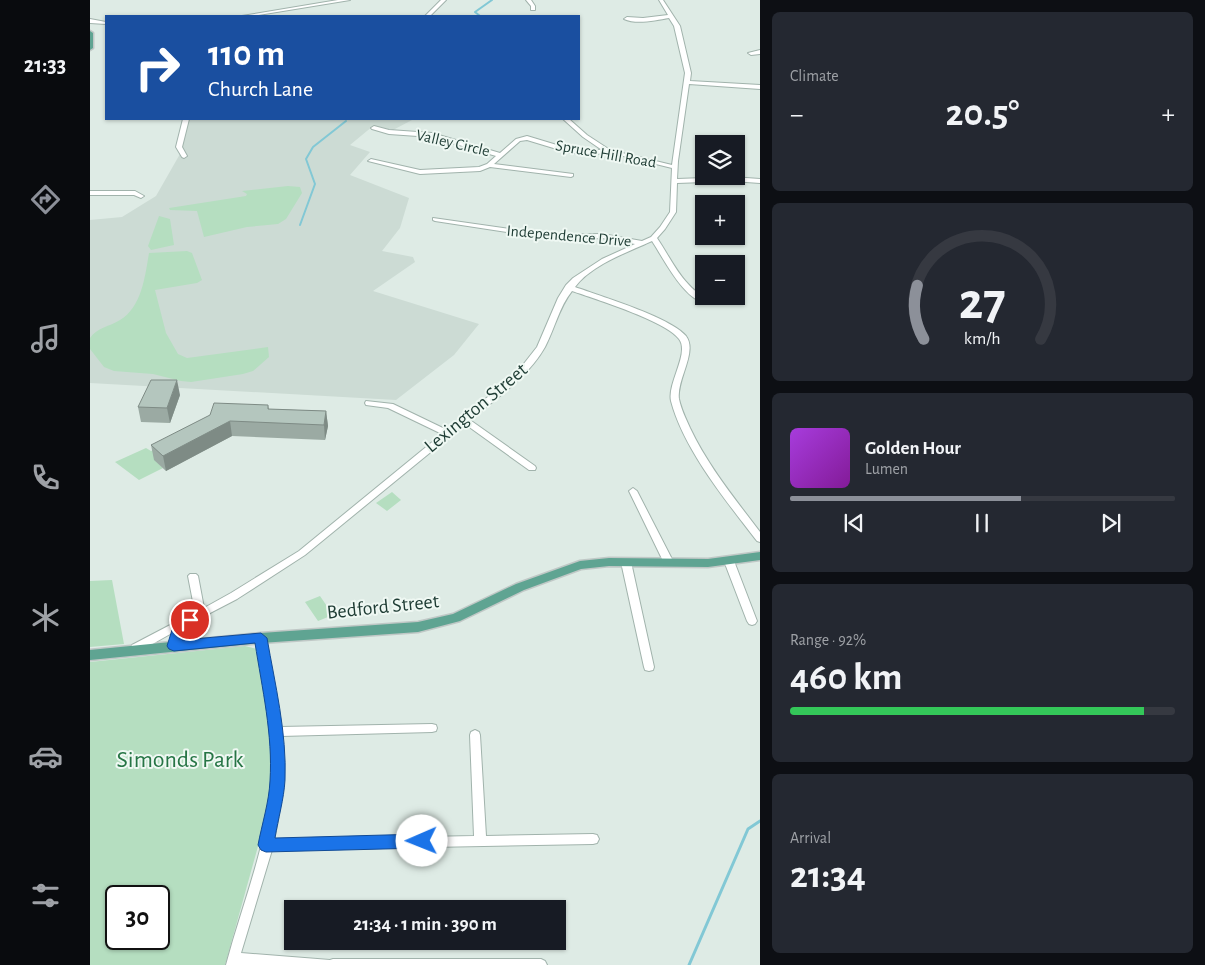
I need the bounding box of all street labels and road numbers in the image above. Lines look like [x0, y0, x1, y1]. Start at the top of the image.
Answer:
street label: Valley Circle [414, 127, 491, 160]
street label: Spruce Hill Road [554, 137, 658, 171]
street label: Independence Drive [506, 223, 632, 249]
street label: Lexington Street [421, 359, 532, 457]
street label: Bedford Street [326, 591, 441, 623]

